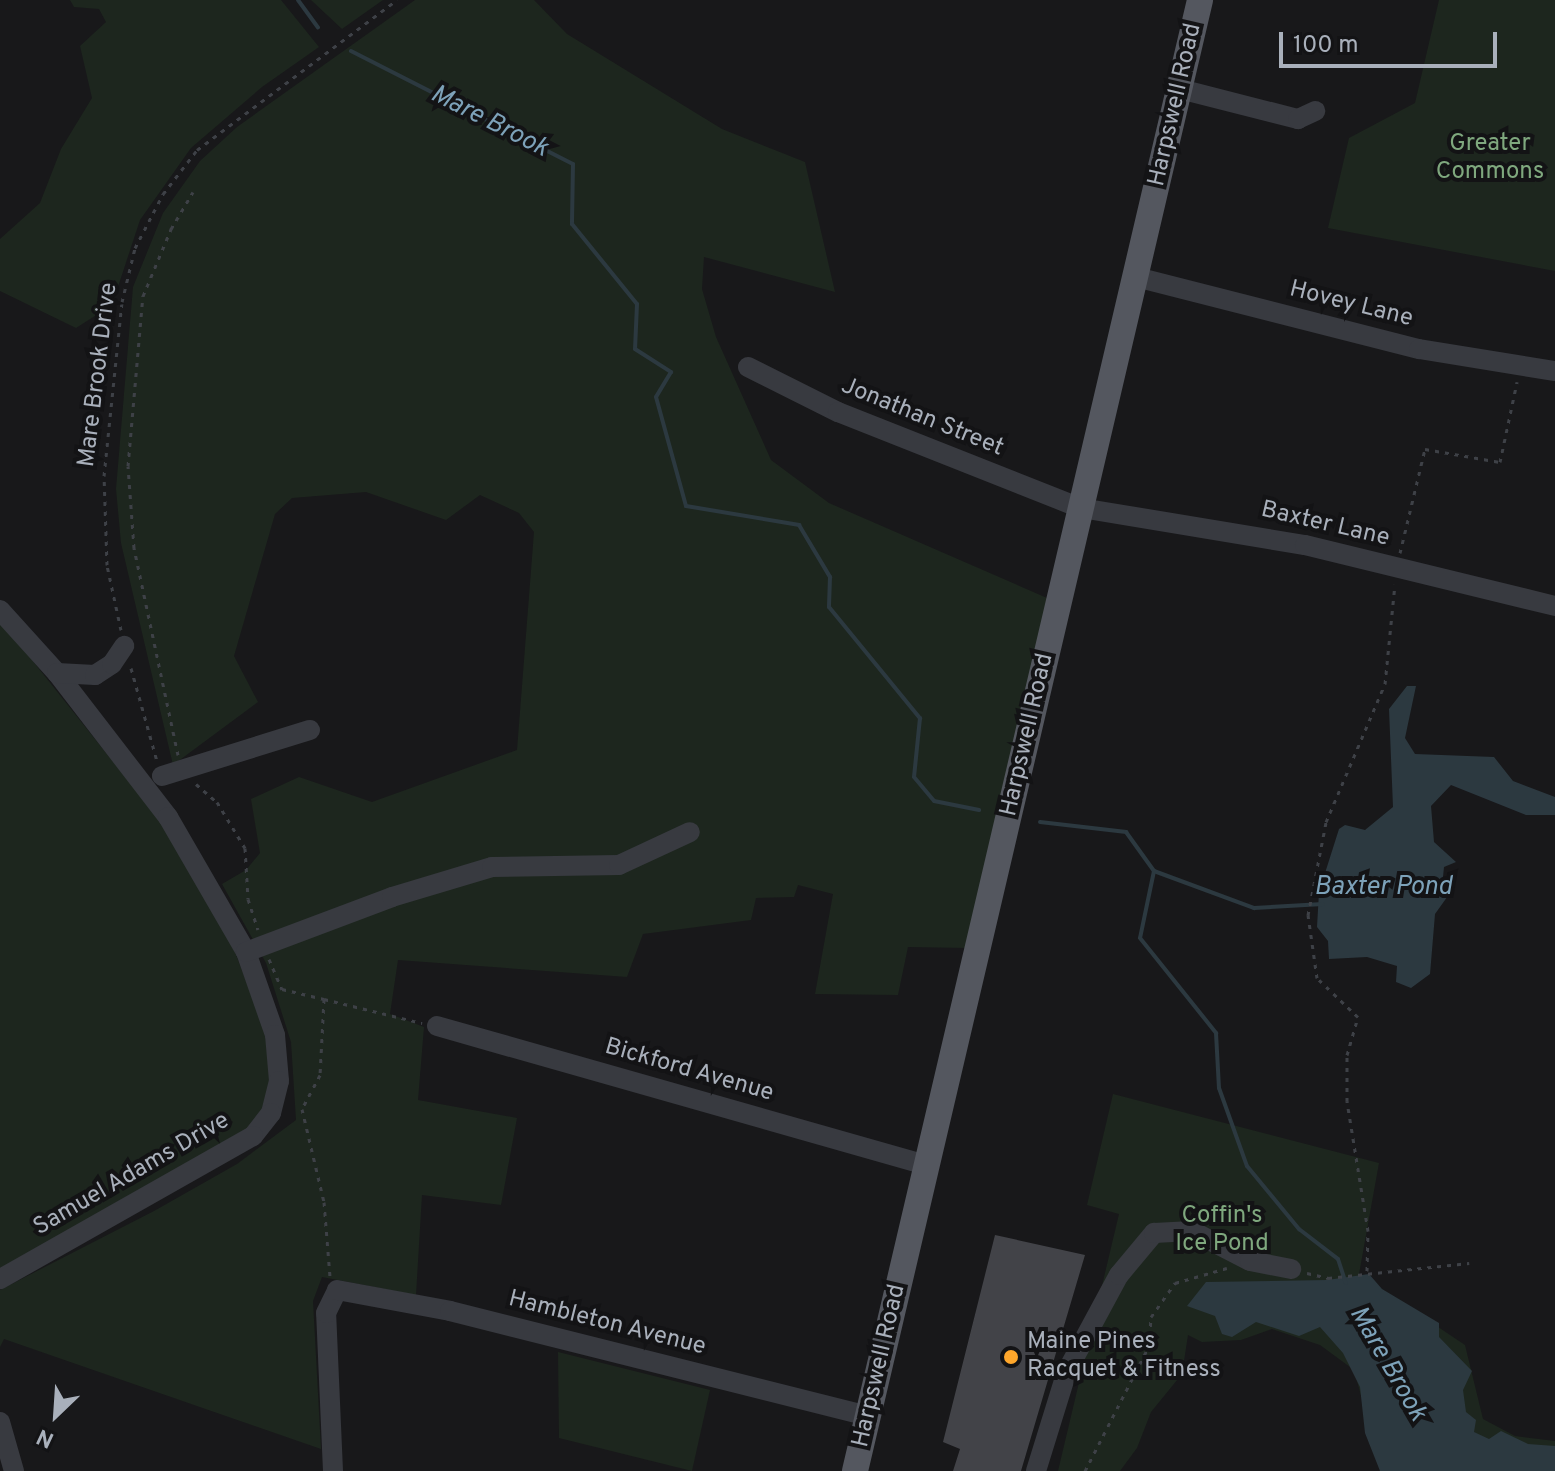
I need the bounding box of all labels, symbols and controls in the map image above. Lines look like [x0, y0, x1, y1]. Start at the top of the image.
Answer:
scale bar [1283, 16, 1501, 66]
street label: Harpswell Road [1143, 21, 1209, 189]
text: 100 m [1293, 31, 1359, 61]
water label: Mare Brook [425, 79, 553, 165]
park label: Greater Commons [1436, 131, 1544, 187]
street label: Hovey Lane [1286, 276, 1416, 334]
street label: Mare Brook Drive [73, 281, 125, 469]
street label: Jonathan Street [837, 372, 1007, 464]
street label: Baxter Lane [1258, 496, 1392, 554]
street label: Harpswell Road [995, 651, 1061, 819]
water label: Baxter Pond [1314, 872, 1452, 904]
street label: Bickford Avenue [601, 1033, 777, 1109]
street label: Samuel Adams Drive [28, 1107, 236, 1243]
park label: Coffin's Ice Pond [1175, 1203, 1269, 1259]
street label: Harpswell Road [847, 1282, 913, 1450]
street label: Hambleton Avenue [505, 1285, 709, 1363]
water label: Mare Brook [1342, 1301, 1432, 1427]
place label: Maine Pines Racquet & Fitness [1027, 1329, 1221, 1385]
marker: Maine Pines Racquet & Fitness [1002, 1348, 1020, 1366]
north arrow [16, 1375, 96, 1455]
text: N [33, 1422, 59, 1453]

